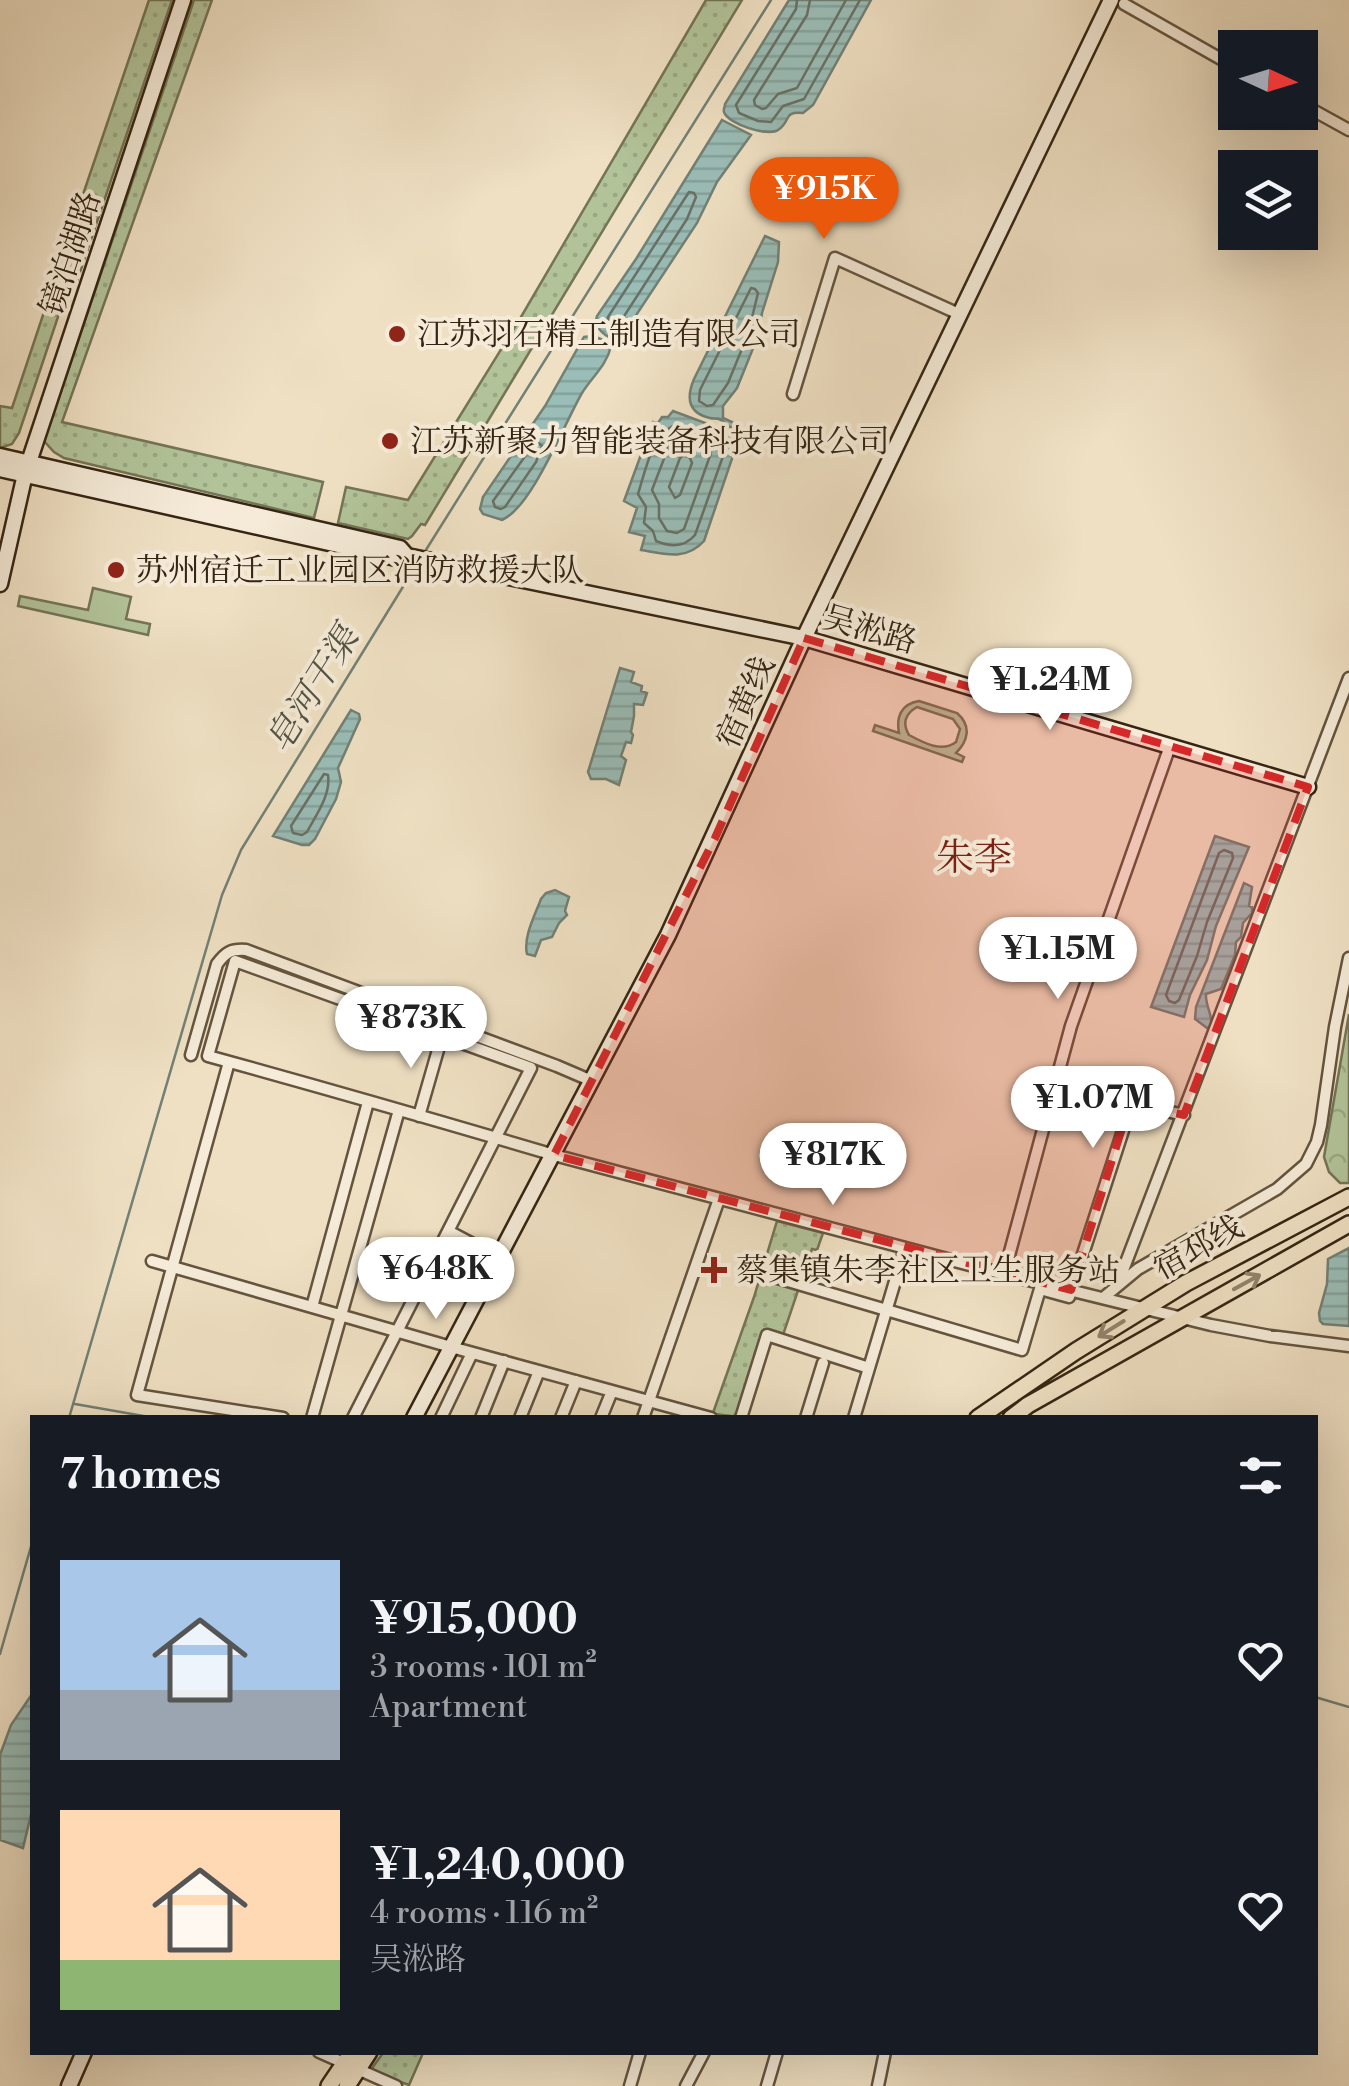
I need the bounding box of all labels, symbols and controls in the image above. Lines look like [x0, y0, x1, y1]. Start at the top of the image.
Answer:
north arrow [1218, 30, 1318, 130]
map controls [1218, 30, 1318, 250]
button: layers [1218, 150, 1318, 250]
pin: ¥915K [754, 157, 894, 242]
text: ¥915K [772, 169, 876, 209]
street label: 镜泊湖路 [32, 186, 110, 320]
place label: 江苏羽石精工制造有限公司 [417, 315, 801, 355]
marker: 江苏羽石精工制造有限公司 [386, 323, 408, 345]
place label: 江苏新聚力智能装备科技有限公司 [410, 422, 890, 462]
marker: 江苏新聚力智能装备科技有限公司 [379, 430, 401, 452]
place label: 苏州宿迁工业园区消防救援大队 [136, 551, 584, 591]
marker: 苏州宿迁工业园区消防救援大队 [105, 559, 127, 581]
street label: 吴淞路 [818, 598, 921, 662]
water label: 皂河干渠 [258, 616, 371, 761]
pin: ¥1.24M [969, 648, 1131, 733]
street label: 宿黄线 [708, 650, 784, 754]
text: ¥1.24M [990, 660, 1110, 700]
district label: 朱李 [936, 835, 1012, 882]
pin: ¥1.15M [977, 917, 1139, 1002]
text: ¥1.15M [1001, 929, 1115, 969]
pin: ¥873K [341, 986, 481, 1071]
text: ¥873K [357, 998, 465, 1038]
pin: ¥1.07M [1012, 1066, 1174, 1151]
text: ¥1.07M [1033, 1078, 1153, 1118]
pin: ¥817K [763, 1123, 903, 1208]
text: ¥817K [782, 1135, 884, 1175]
street label: 宿邳线 [1147, 1207, 1250, 1289]
pin: ¥648K [366, 1237, 506, 1322]
text: ¥648K [379, 1249, 493, 1289]
place label: 蔡集镇朱李社区卫生服务站 [736, 1251, 1120, 1291]
marker: 蔡集镇朱李社区卫生服务站 [701, 1257, 727, 1283]
one-way arrow [1231, 1271, 1261, 1291]
one-way arrow [1097, 1319, 1126, 1340]
icon: filters [1233, 1448, 1288, 1503]
text: 7 homes [60, 1449, 221, 1502]
text: ¥915,000 [370, 1594, 578, 1647]
icon: home [140, 1600, 260, 1720]
icon: heart [1233, 1633, 1288, 1688]
text: 3 rooms · 101 m² [370, 1647, 597, 1687]
text: Apartment [370, 1687, 527, 1727]
text: ¥1,240,000 [370, 1840, 626, 1893]
icon: home [140, 1850, 260, 1970]
icon: heart [1233, 1883, 1288, 1938]
text: 4 rooms · 116 m² [370, 1893, 598, 1933]
text: 吴淞路 [370, 1940, 466, 1980]

